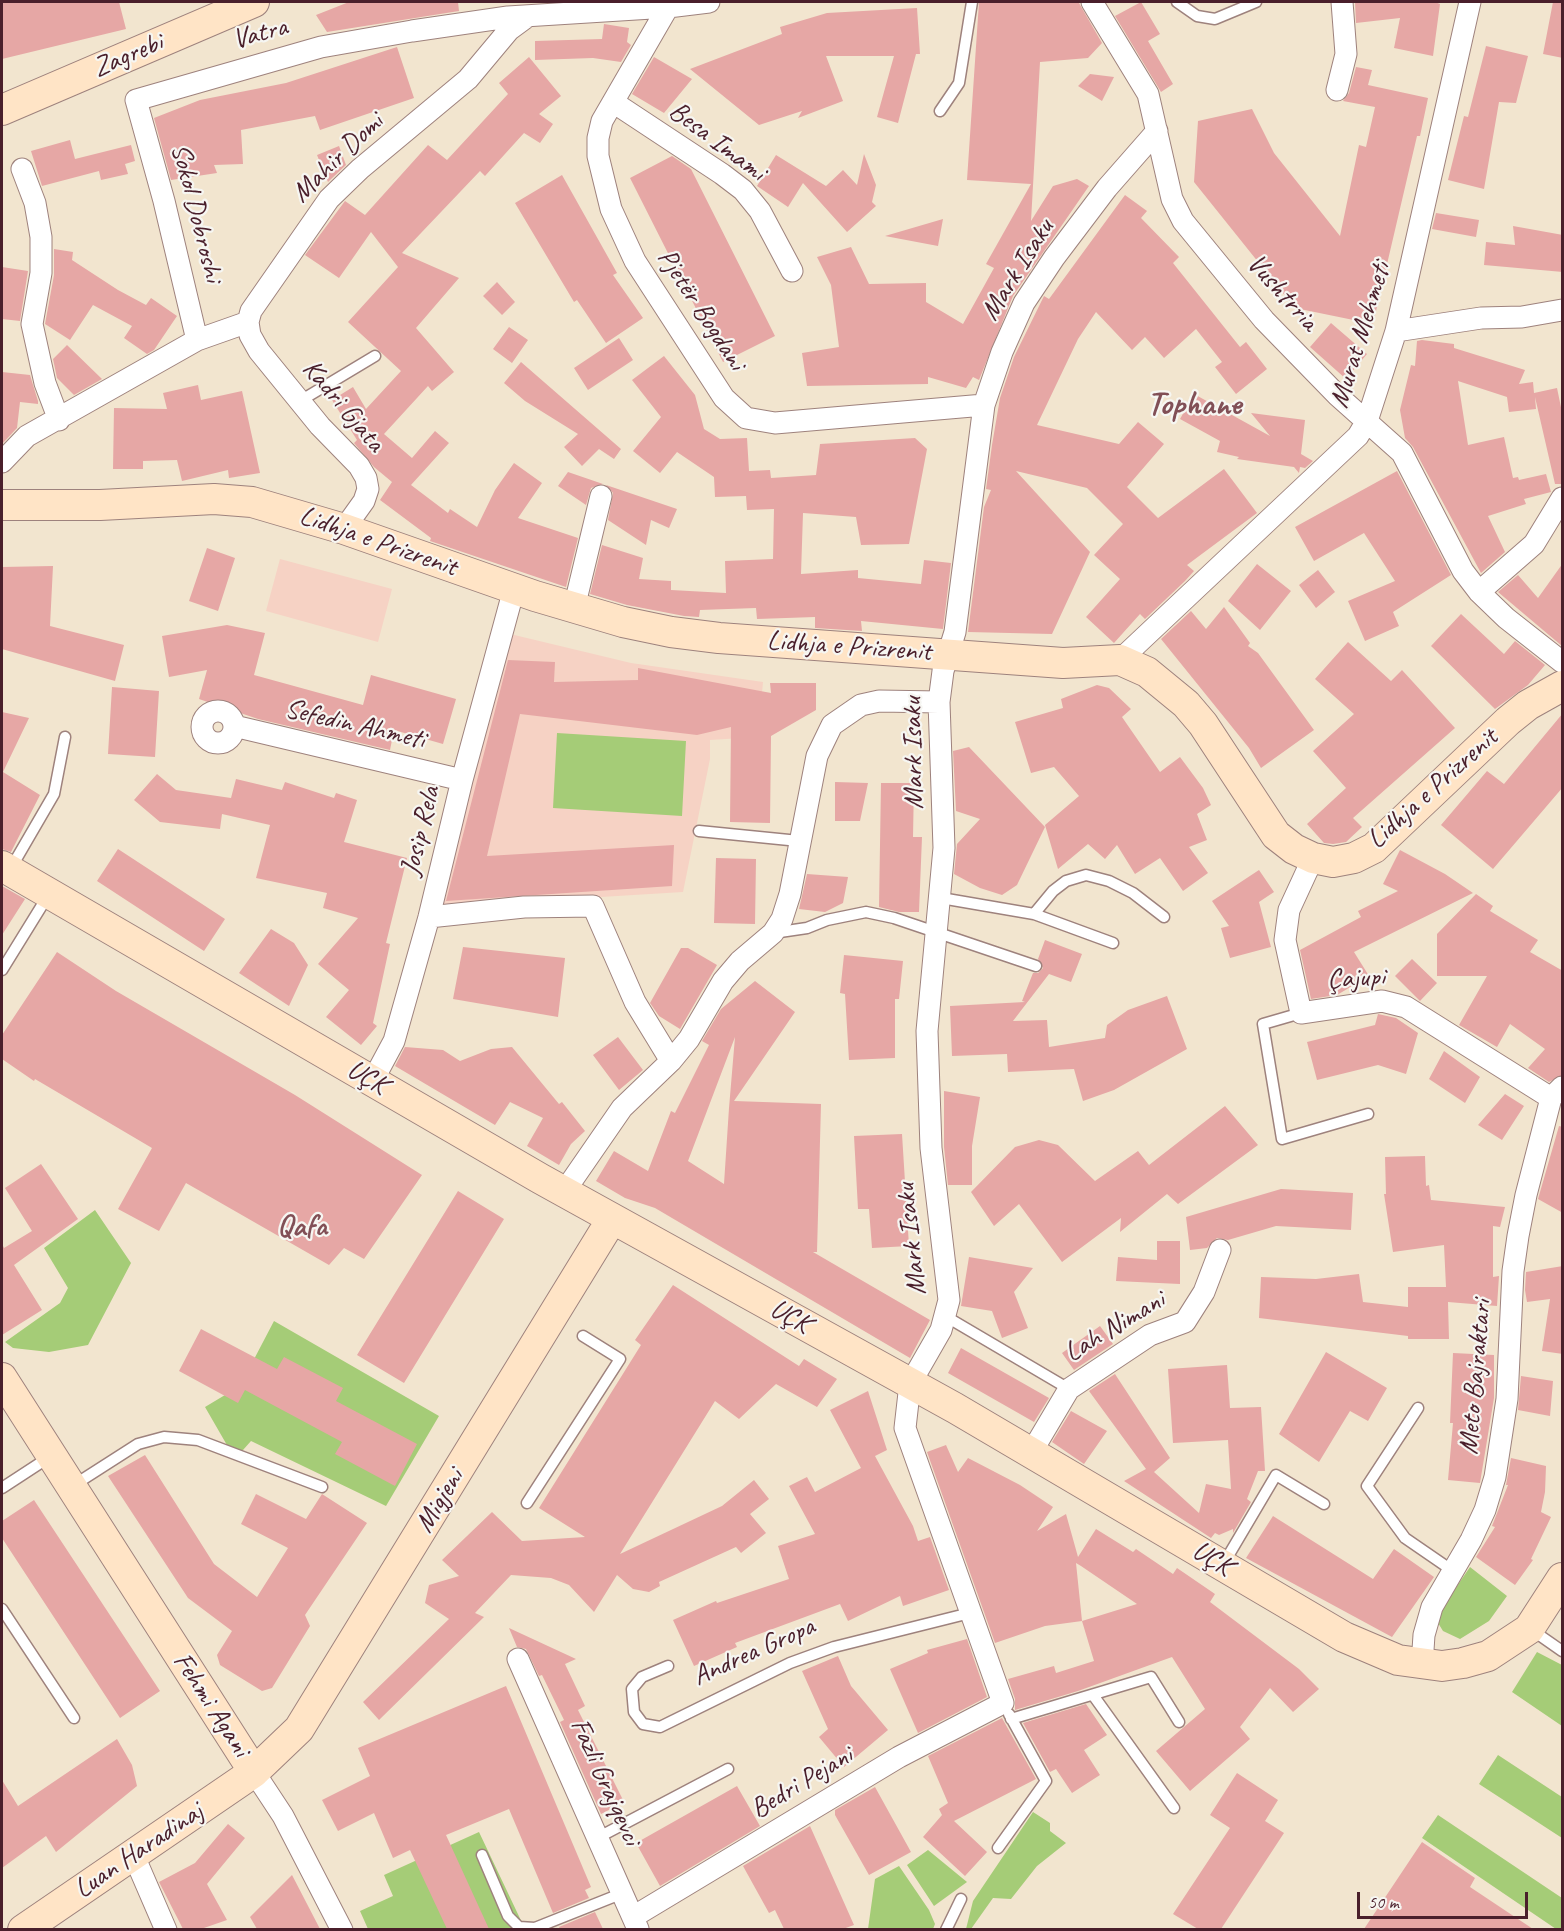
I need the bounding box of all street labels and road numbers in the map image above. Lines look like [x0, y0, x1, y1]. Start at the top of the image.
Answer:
street label: Vatra [229, 11, 291, 57]
street label: Zagrebi [88, 26, 168, 86]
street label: Besa Imami [662, 95, 772, 189]
street label: Mahir Domi [285, 106, 391, 210]
street label: Sokol Dobroshi [163, 140, 229, 286]
street label: Mark Isaku [974, 213, 1062, 327]
street label: Pjetër Bogdani [649, 243, 753, 377]
street label: Vushtrria [1239, 248, 1325, 338]
street label: Murat Mehmeti [1323, 258, 1399, 412]
street label: Kadri Gjata [295, 353, 391, 459]
street label: Lidhja e Prizrenit [295, 499, 461, 585]
street label: Lidhja e Prizrenit [766, 625, 932, 669]
street label: Sefedin Ahmeti [282, 693, 428, 757]
street label: Mark Isaku [896, 696, 932, 810]
street label: Lidhja e Prizrenit [1361, 722, 1505, 856]
street label: Josip Rela [394, 783, 448, 879]
street label: Çajupi [1326, 961, 1386, 997]
street label: UÇK [341, 1053, 393, 1103]
street label: Mark Isaku [889, 1181, 935, 1297]
street label: Lah Nimani [1059, 1284, 1171, 1370]
street label: UÇK [764, 1292, 816, 1342]
street label: Meto Bajraktari [1452, 1298, 1500, 1456]
street label: Migjeni [408, 1463, 472, 1539]
street label: UÇK [1186, 1534, 1238, 1584]
street label: Andrea Gropa [688, 1610, 820, 1694]
street label: Fehmi Agani [165, 1647, 257, 1763]
street label: Fazli Grajqevci [562, 1713, 648, 1851]
street label: Bedri Pejani [745, 1739, 859, 1827]
street label: Luan Haradinaj [68, 1796, 210, 1906]

